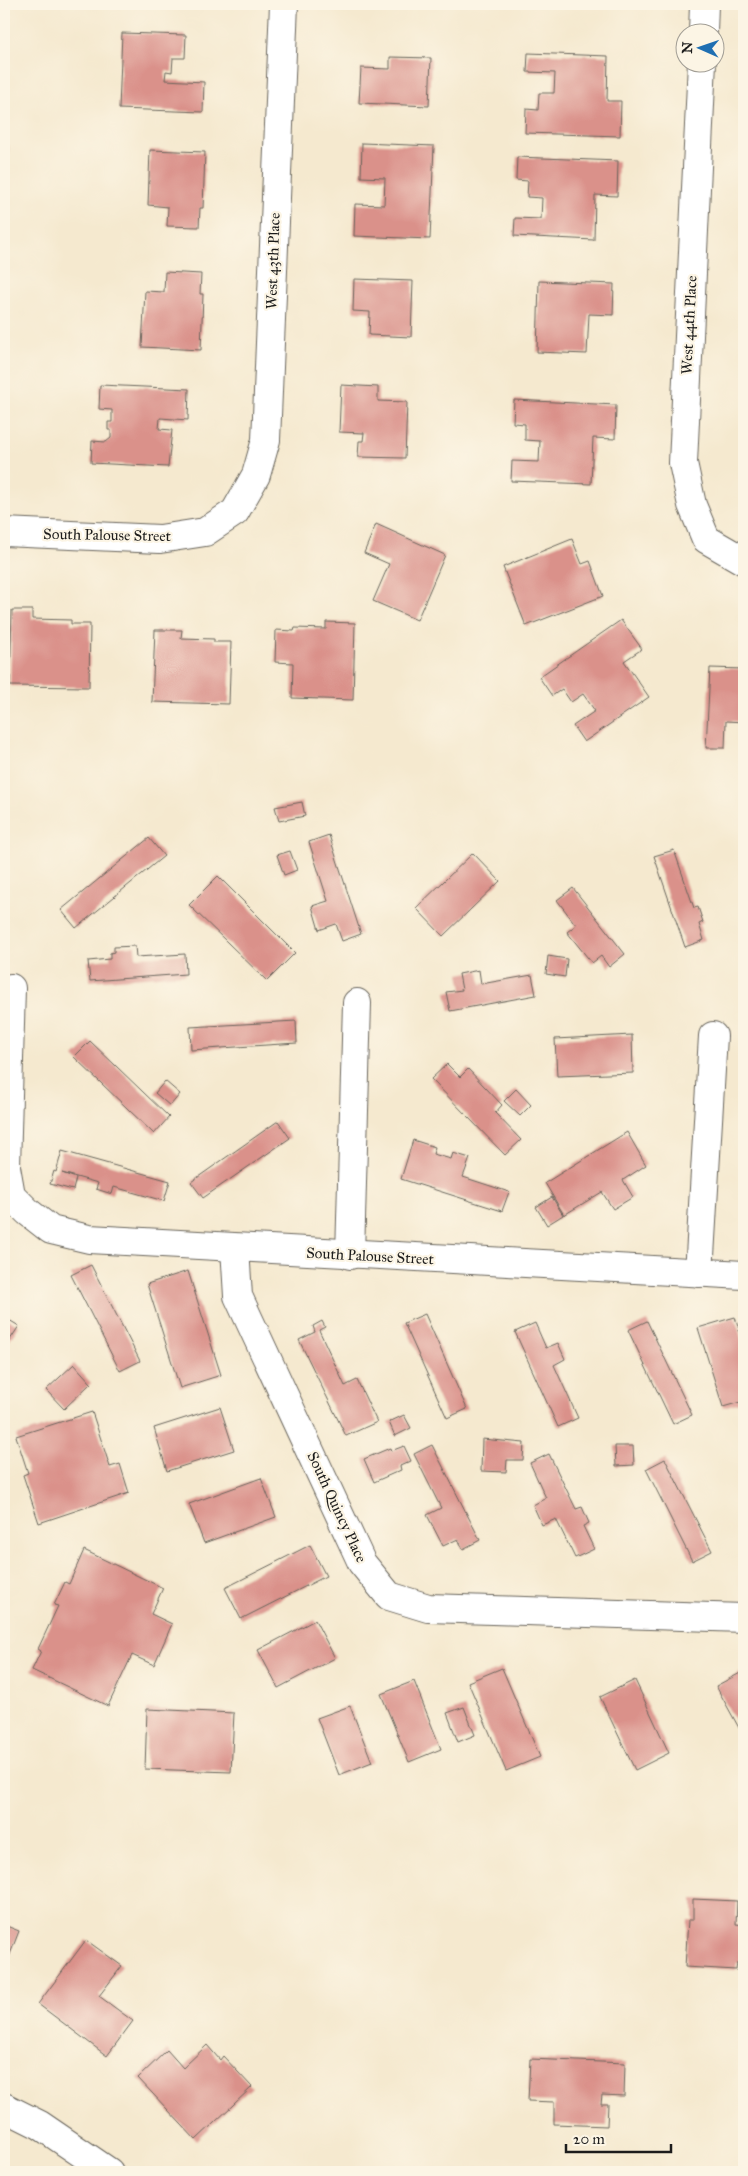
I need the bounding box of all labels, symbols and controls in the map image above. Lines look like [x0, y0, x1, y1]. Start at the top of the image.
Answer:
north arrow [676, 22, 726, 72]
text: N [679, 41, 696, 54]
street label: West 43th Place [262, 212, 284, 310]
street label: West 44th Place [677, 275, 701, 375]
street label: South Palouse Street [43, 525, 172, 545]
street label: South Palouse Street [306, 1244, 435, 1268]
street label: South Quincy Place [303, 1449, 371, 1565]
scale bar [566, 2121, 670, 2153]
text: 20 m [573, 2130, 605, 2148]

